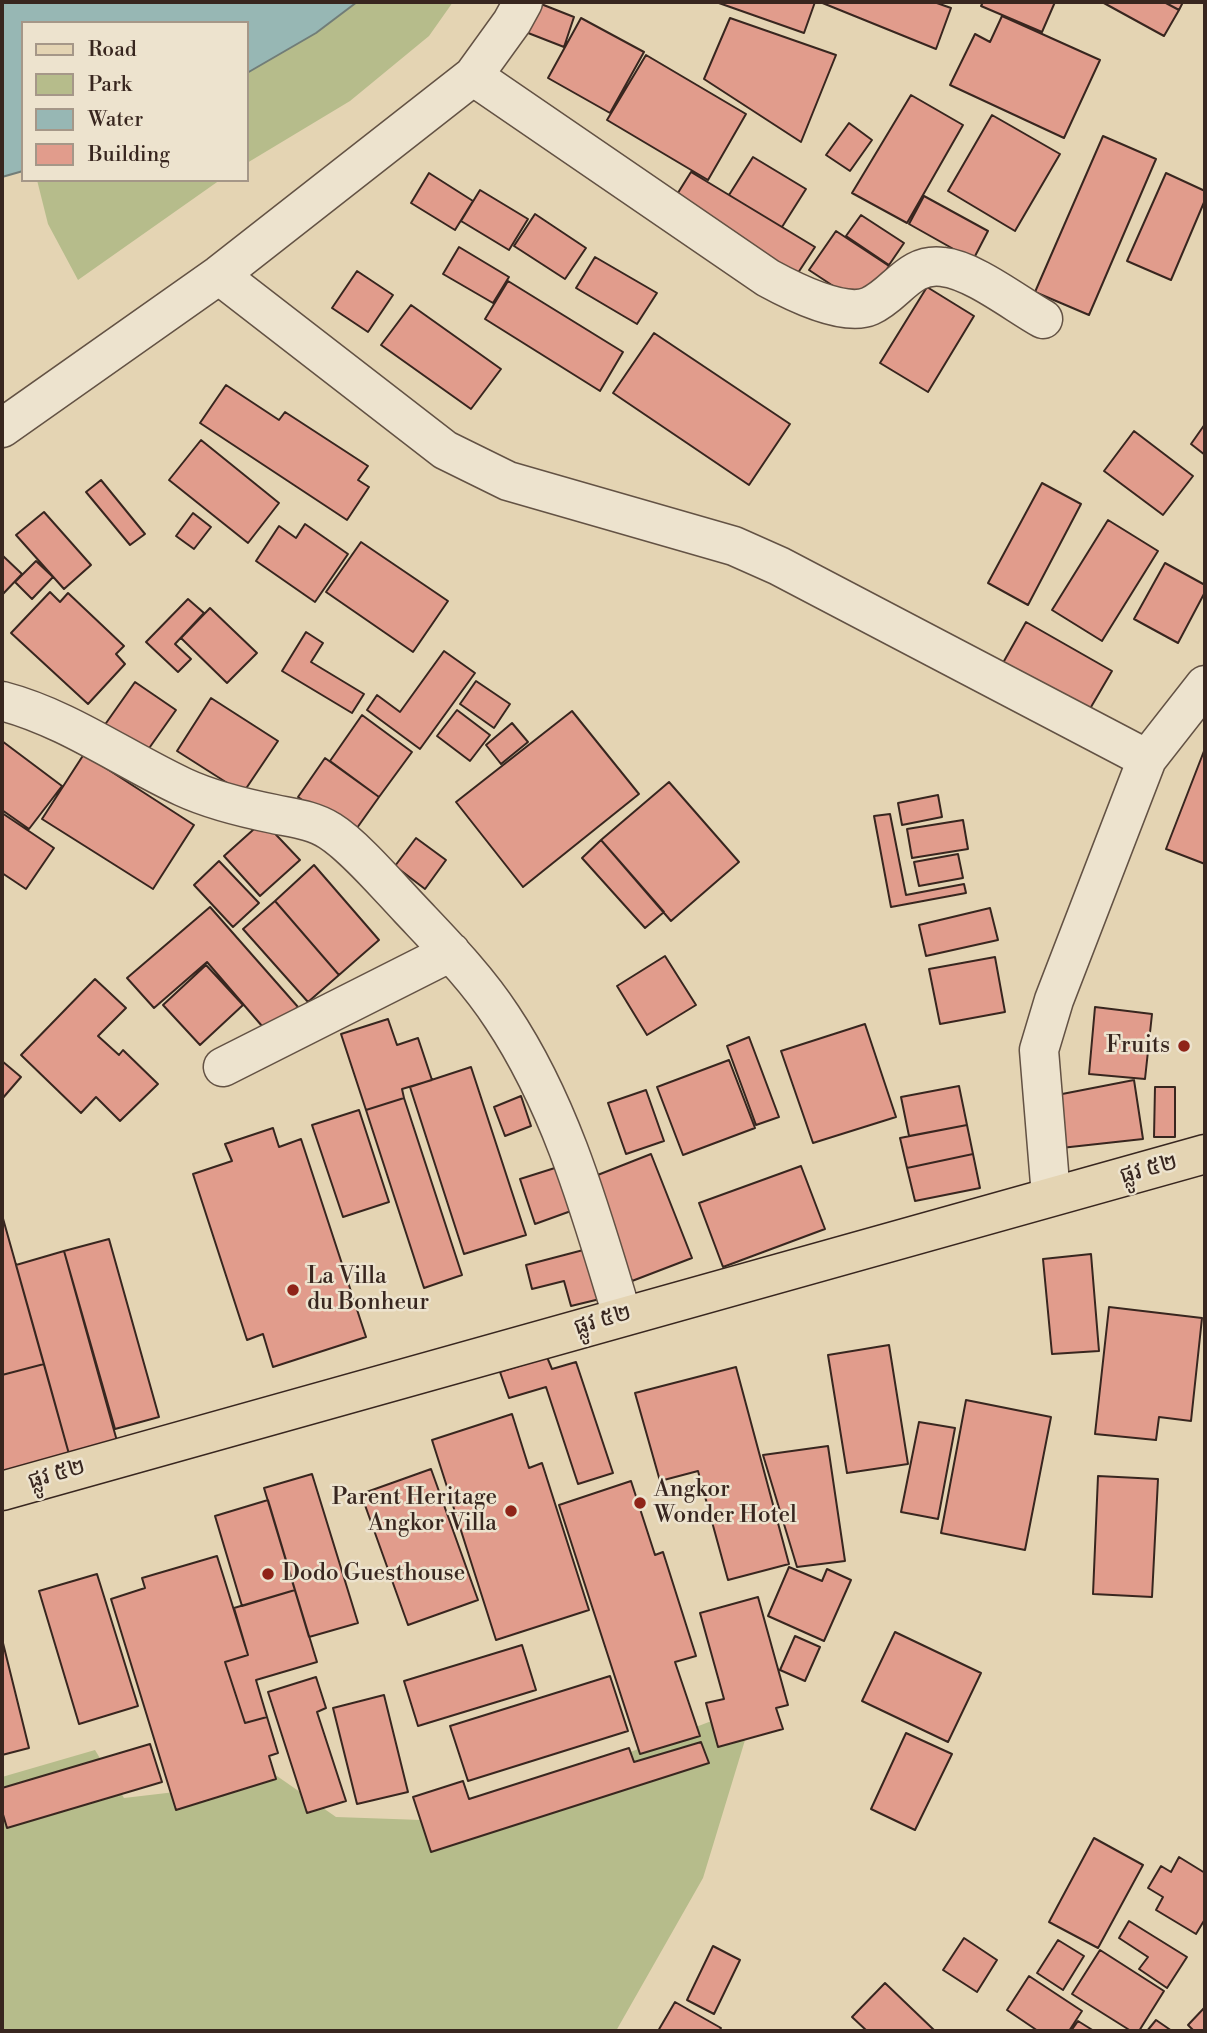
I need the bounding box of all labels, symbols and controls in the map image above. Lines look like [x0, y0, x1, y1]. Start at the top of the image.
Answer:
legend [21, 21, 248, 182]
text: Road [88, 37, 137, 63]
text: Park [88, 72, 132, 98]
text: Water [88, 107, 143, 133]
text: Building [88, 142, 170, 168]
place label: Fruits [1106, 1032, 1170, 1060]
marker: Fruits [1176, 1038, 1192, 1054]
street label: ផ្លូវ ៥២ [1117, 1149, 1181, 1191]
place label: La Villa du Bonheur [307, 1263, 429, 1317]
marker: La Villa du Bonheur [285, 1282, 301, 1298]
street label: ផ្លូវ ៥២ [571, 1300, 635, 1342]
street label: ផ្លូវ ៥២ [25, 1454, 89, 1496]
place label: Angkor Wonder Hotel [654, 1476, 797, 1530]
place label: Parent Heritage Angkor Villa [332, 1484, 497, 1538]
marker: Angkor Wonder Hotel [632, 1495, 648, 1511]
marker: Parent Heritage Angkor Villa [503, 1503, 519, 1519]
place label: Dodo Guesthouse [282, 1560, 465, 1588]
marker: Dodo Guesthouse [260, 1566, 276, 1582]

